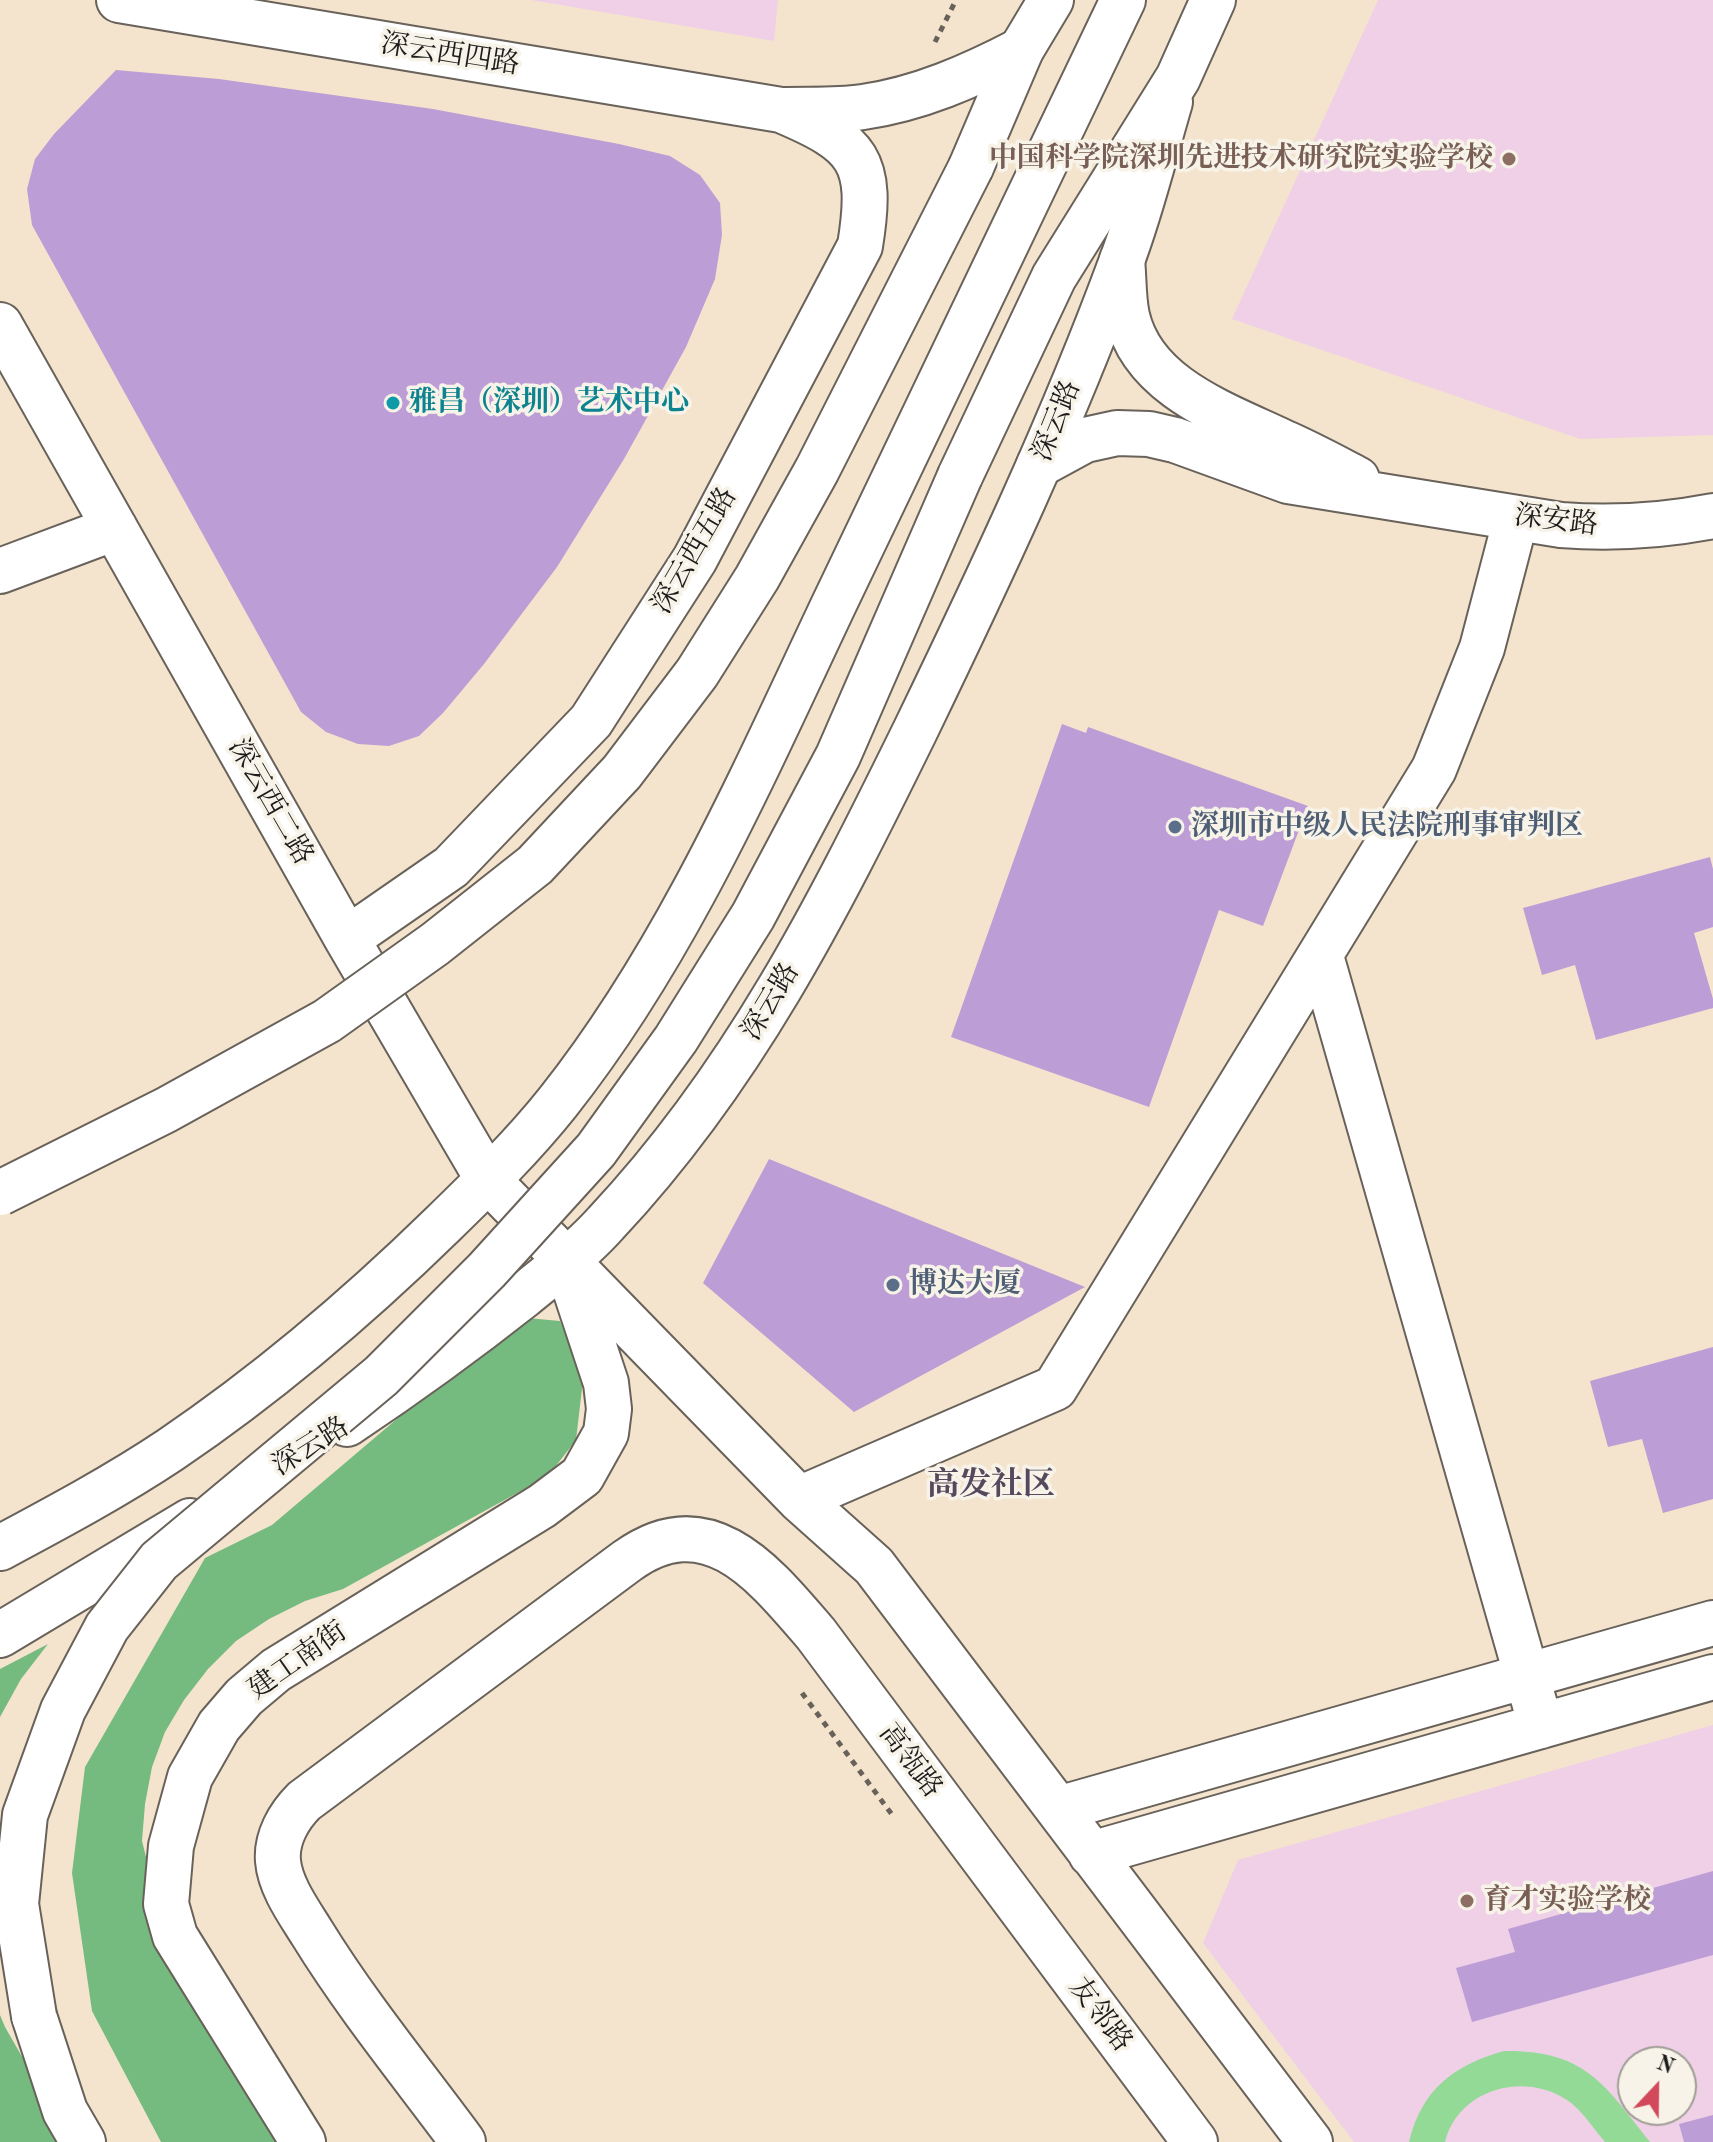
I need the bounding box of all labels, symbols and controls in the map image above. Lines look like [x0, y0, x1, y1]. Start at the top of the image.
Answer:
street label: 深云西四路 [378, 27, 522, 83]
place label: 中国科学院深圳先进技术研究院实验学校 [989, 142, 1493, 176]
marker: 中国科学院深圳先进技术研究院实验学校 [1500, 150, 1518, 168]
street label: 深云路 [1026, 376, 1088, 466]
place label: 雅昌（深圳）艺术中心 [409, 386, 689, 420]
marker: 雅昌（深圳）艺术中心 [384, 394, 402, 412]
street label: 深云西五路 [645, 482, 745, 620]
street label: 深安路 [1512, 499, 1600, 543]
street label: 深云西二路 [220, 733, 320, 871]
place label: 深圳市中级人民法院刑事审判区 [1191, 810, 1583, 844]
marker: 深圳市中级人民法院刑事审判区 [1166, 818, 1184, 836]
street label: 深云路 [735, 957, 807, 1047]
place label: 博达大厦 [909, 1268, 1021, 1302]
marker: 博达大厦 [884, 1276, 902, 1294]
street label: 深云路 [266, 1410, 356, 1484]
district label: 高发社区 [927, 1467, 1055, 1505]
street label: 建工南街 [242, 1615, 354, 1707]
street label: 高瓴路 [871, 1717, 949, 1805]
place label: 育才实验学校 [1483, 1884, 1651, 1918]
marker: 育才实验学校 [1458, 1892, 1476, 1910]
street label: 友邻路 [1061, 1971, 1139, 2059]
north arrow [1617, 2046, 1697, 2126]
text: N [1653, 2052, 1677, 2079]

